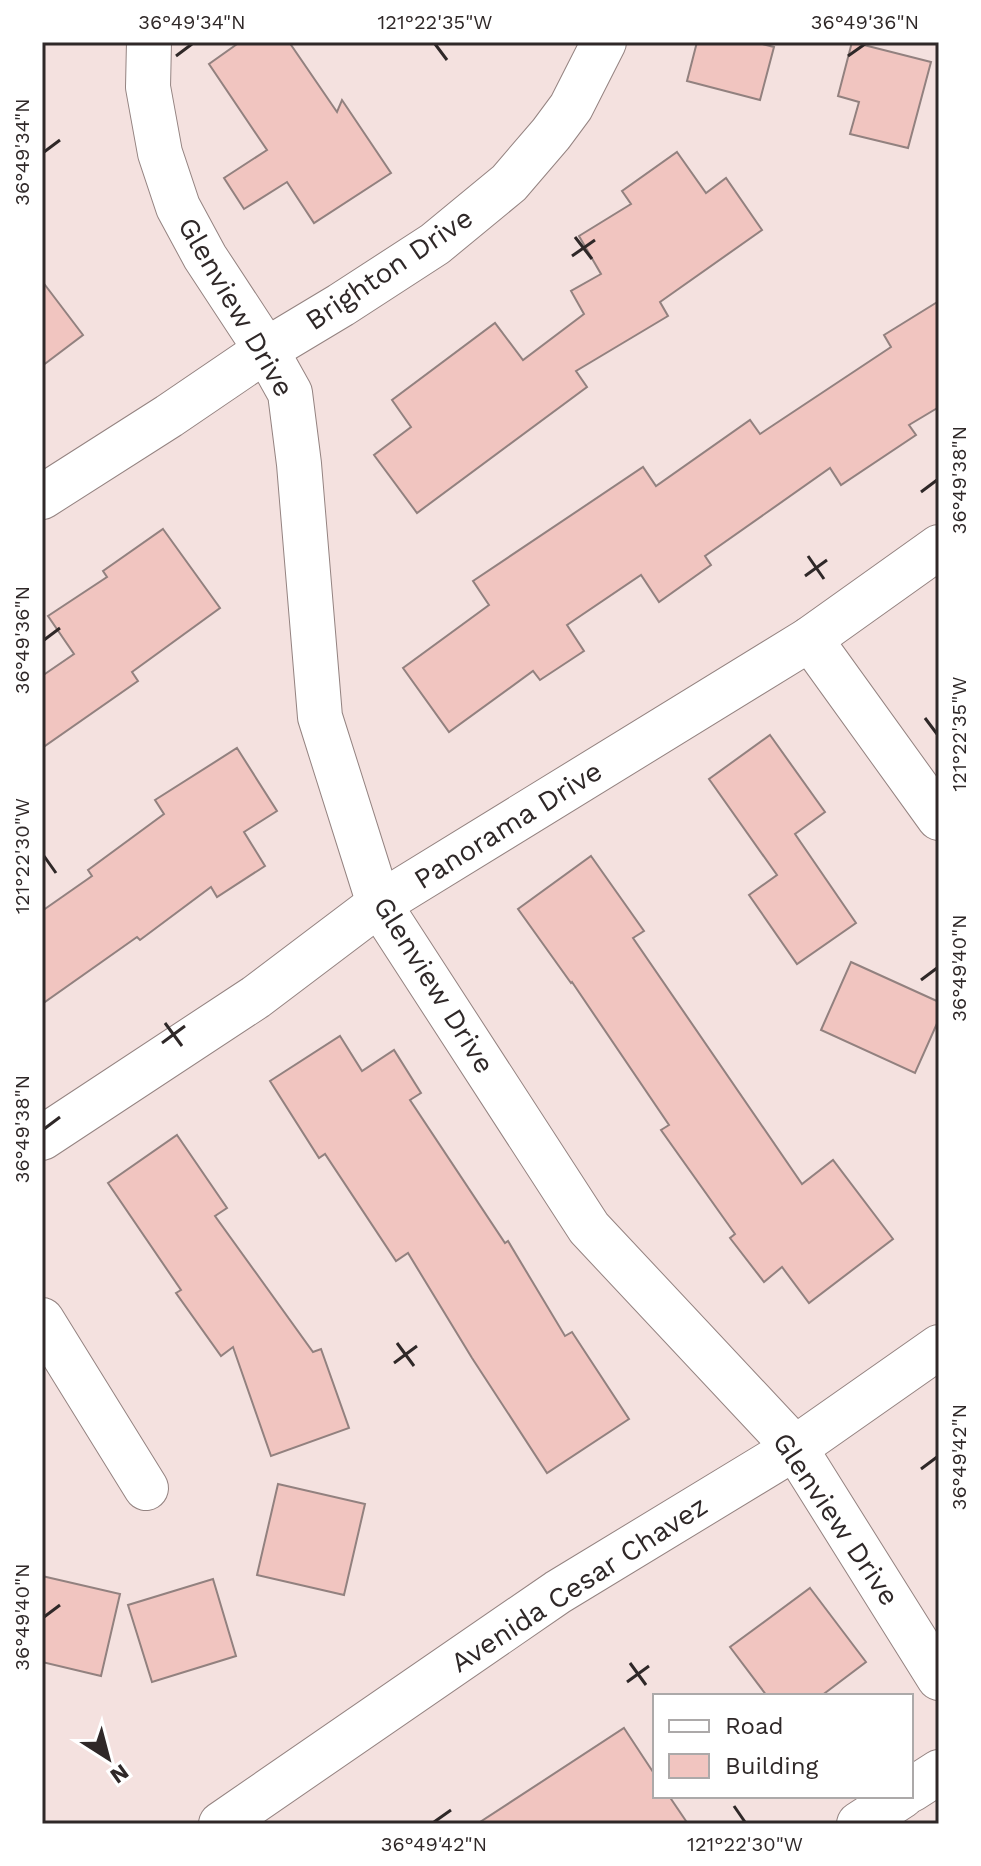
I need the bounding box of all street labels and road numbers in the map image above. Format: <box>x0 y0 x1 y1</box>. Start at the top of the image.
street label: Brighton Drive <box>299 201 479 337</box>
street label: Glenview Drive <box>171 211 301 403</box>
street label: Panorama Drive <box>408 754 608 896</box>
street label: Glenview Drive <box>367 891 501 1079</box>
street label: Glenview Drive <box>766 1426 906 1612</box>
street label: Avenida Cesar Chavez <box>445 1489 713 1679</box>

